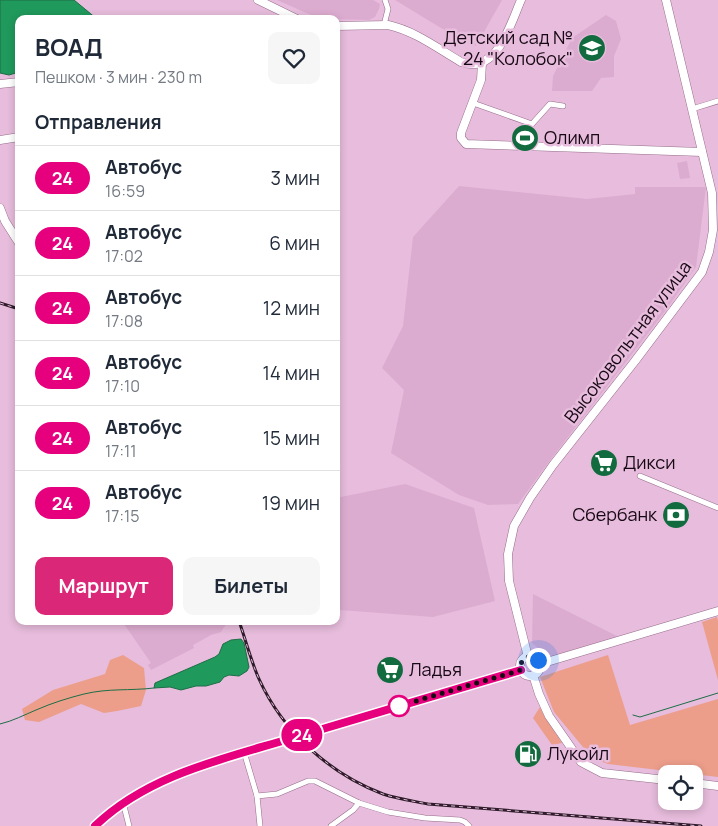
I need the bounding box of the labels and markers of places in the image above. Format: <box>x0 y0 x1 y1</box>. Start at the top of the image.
place label: Детский сад № 24 "Колобок" <box>443 25 573 70</box>
school or university icon: Детский сад № 24 "Колобок" <box>577 33 607 63</box>
sports icon: Олимп <box>510 123 540 153</box>
place label: Олимп <box>544 125 600 149</box>
supermarket icon: Дикси <box>589 448 619 478</box>
place label: Дикси <box>623 450 675 474</box>
bank icon: Сбербанк <box>661 500 691 530</box>
place label: Сбербанк <box>572 502 658 526</box>
supermarket icon: Ладья <box>375 655 405 685</box>
place label: Ладья <box>409 657 462 681</box>
unlabelled marker <box>388 695 410 717</box>
fuel station icon: Лукойл <box>513 739 543 769</box>
place label: Лукойл <box>547 741 609 765</box>

